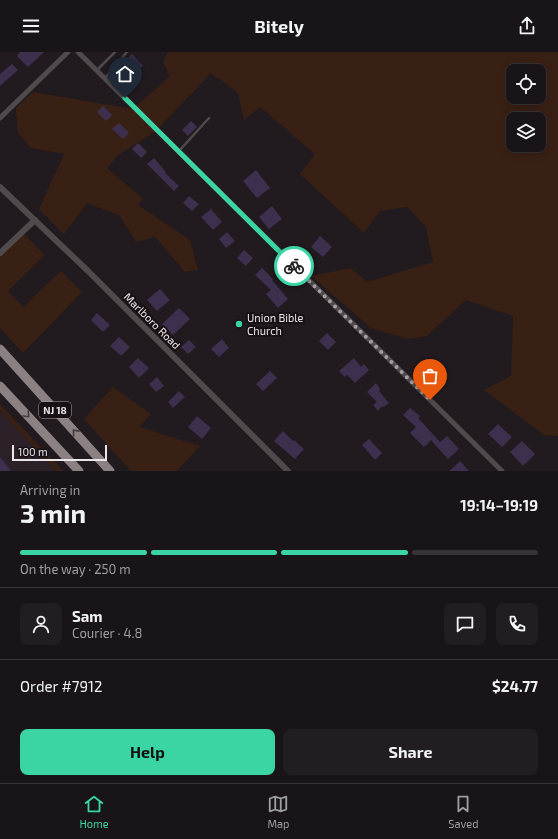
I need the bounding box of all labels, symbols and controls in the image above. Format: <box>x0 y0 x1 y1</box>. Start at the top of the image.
icon: menu <box>20 15 42 37</box>
text: Bitely <box>254 15 304 37</box>
icon: share <box>516 15 538 37</box>
pin <box>108 57 142 98</box>
icon: home <box>114 63 136 85</box>
map controls <box>506 64 546 152</box>
button: locate <box>506 64 546 104</box>
button: layers <box>506 112 546 152</box>
courier <box>274 246 314 286</box>
icon: bike <box>283 255 305 277</box>
street label: Marlboro Road <box>122 290 183 351</box>
place label: Union Bible Church <box>247 311 304 337</box>
marker: Union Bible Church <box>234 319 244 329</box>
pin <box>413 359 447 400</box>
icon: bag <box>419 365 441 387</box>
road number: NJ 18 <box>39 402 71 418</box>
one-way arrow <box>22 410 29 418</box>
one-way arrow <box>72 429 80 437</box>
scale bar <box>12 443 107 462</box>
text: 100 m <box>18 445 48 458</box>
text: Arriving in <box>20 482 80 498</box>
text: 19:14–19:19 <box>460 496 538 514</box>
text: 3 min <box>20 497 86 528</box>
text: On the way · 250 m <box>20 561 131 577</box>
button: person <box>20 603 62 645</box>
button: chat <box>444 603 486 645</box>
button: phone <box>496 603 538 645</box>
text: Sam <box>72 607 103 625</box>
text: Courier · 4.8 <box>72 625 142 641</box>
text: Order #7912 <box>20 677 103 695</box>
text: $24.77 <box>492 677 538 695</box>
button: Help <box>20 729 275 775</box>
button: Share <box>283 729 538 775</box>
tab: Home <box>79 793 109 830</box>
tab: Map <box>267 793 290 830</box>
tab: Saved <box>448 793 479 830</box>

